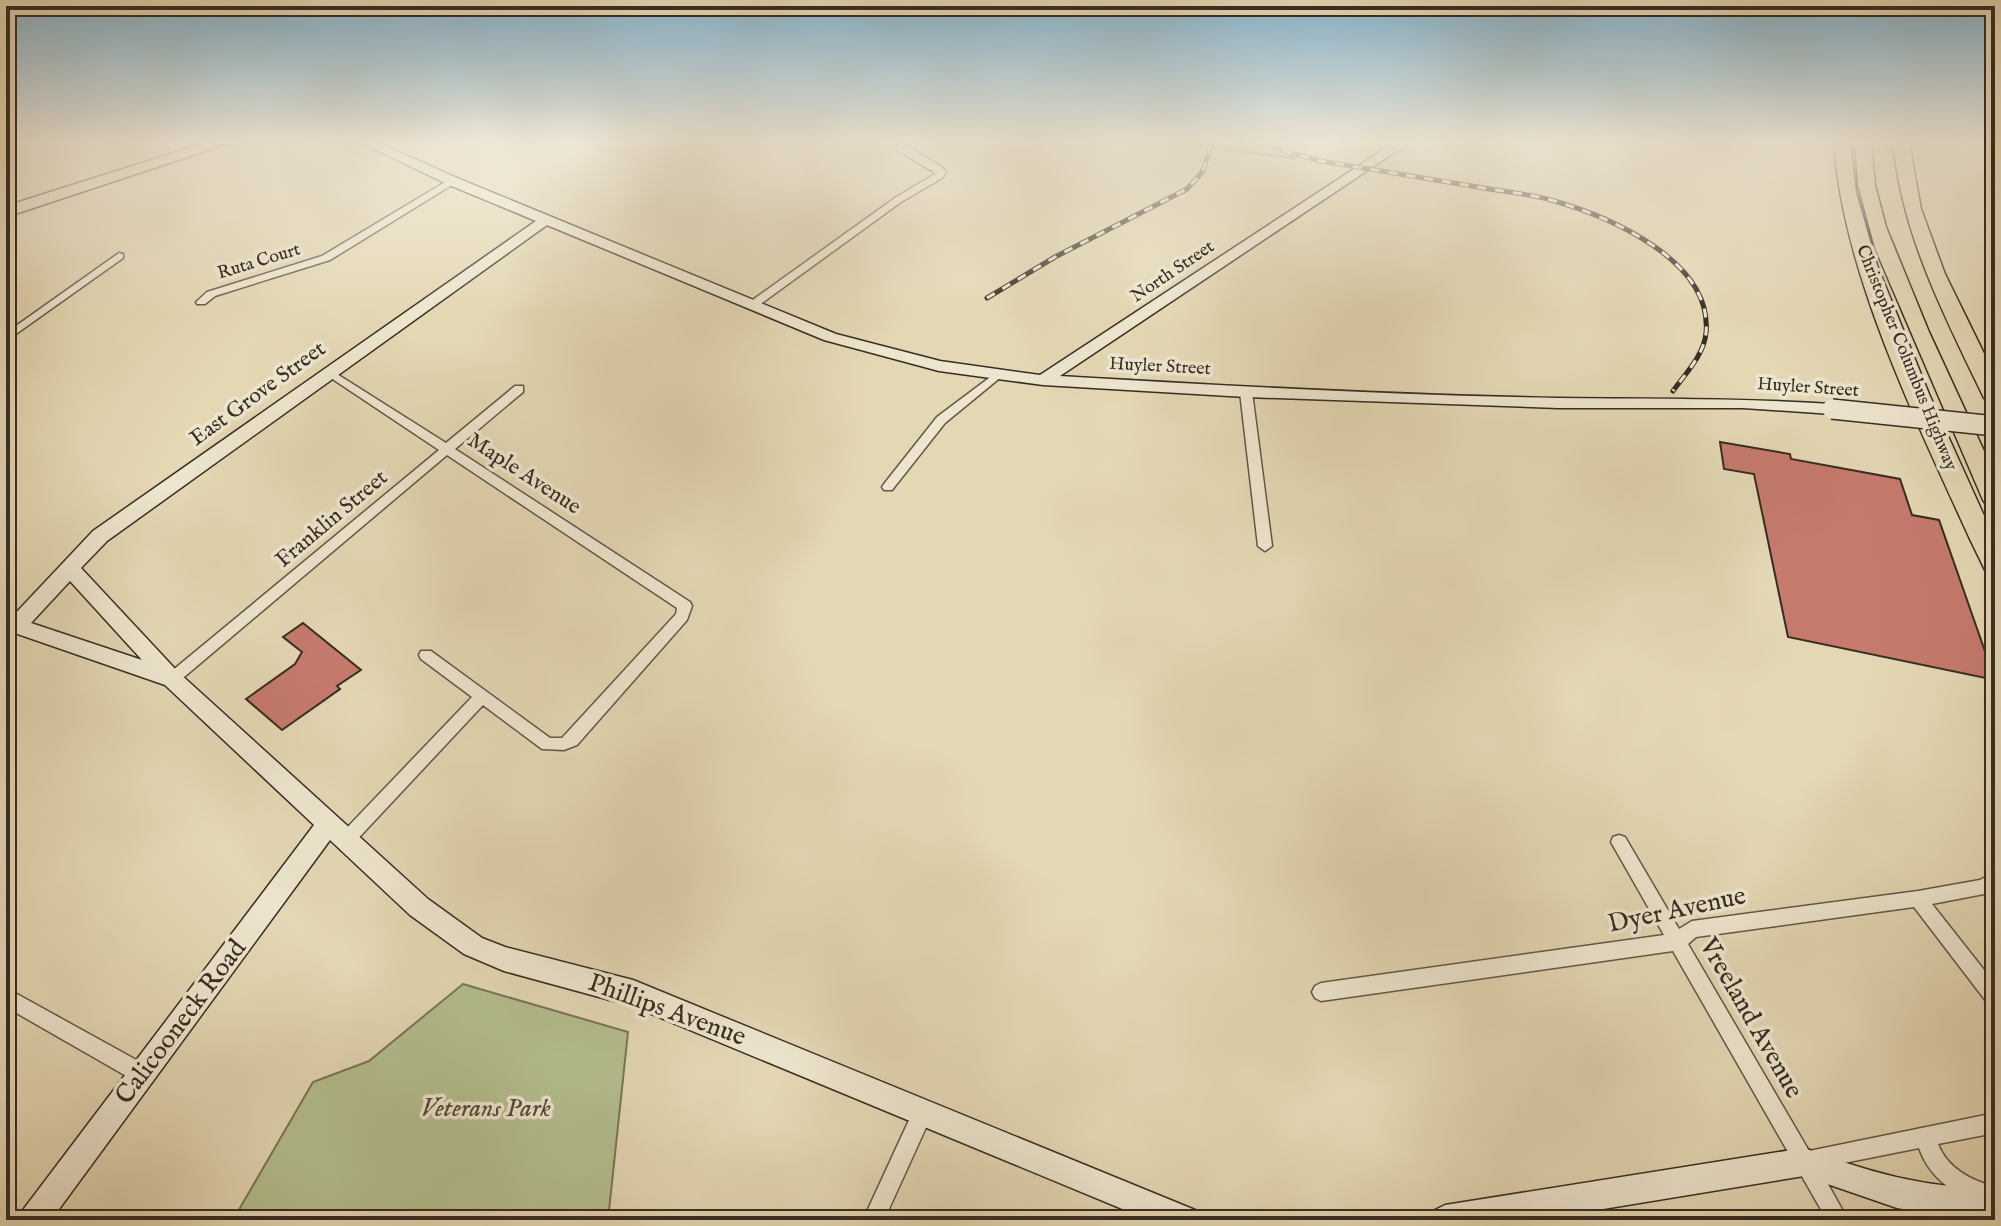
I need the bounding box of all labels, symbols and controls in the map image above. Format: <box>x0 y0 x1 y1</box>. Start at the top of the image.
street label: North Street <box>1127 236 1219 308</box>
street label: Ruta Court <box>215 239 303 285</box>
street label: Christopher Columbus Highway <box>1850 242 1962 474</box>
street label: East Grove Street <box>185 335 332 453</box>
street label: Huyler Street <box>1109 353 1211 381</box>
street label: Huyler Street <box>1757 373 1859 403</box>
street label: Maple Avenue <box>462 427 586 521</box>
street label: Franklin Street <box>270 464 394 574</box>
street label: Dyer Avenue <box>1605 879 1749 941</box>
street label: Vreeland Avenue <box>1691 931 1810 1104</box>
street label: Calicooneck Road <box>108 933 254 1111</box>
street label: Phillips Avenue <box>584 966 750 1054</box>
park label: Veterans Park <box>421 1092 552 1125</box>

